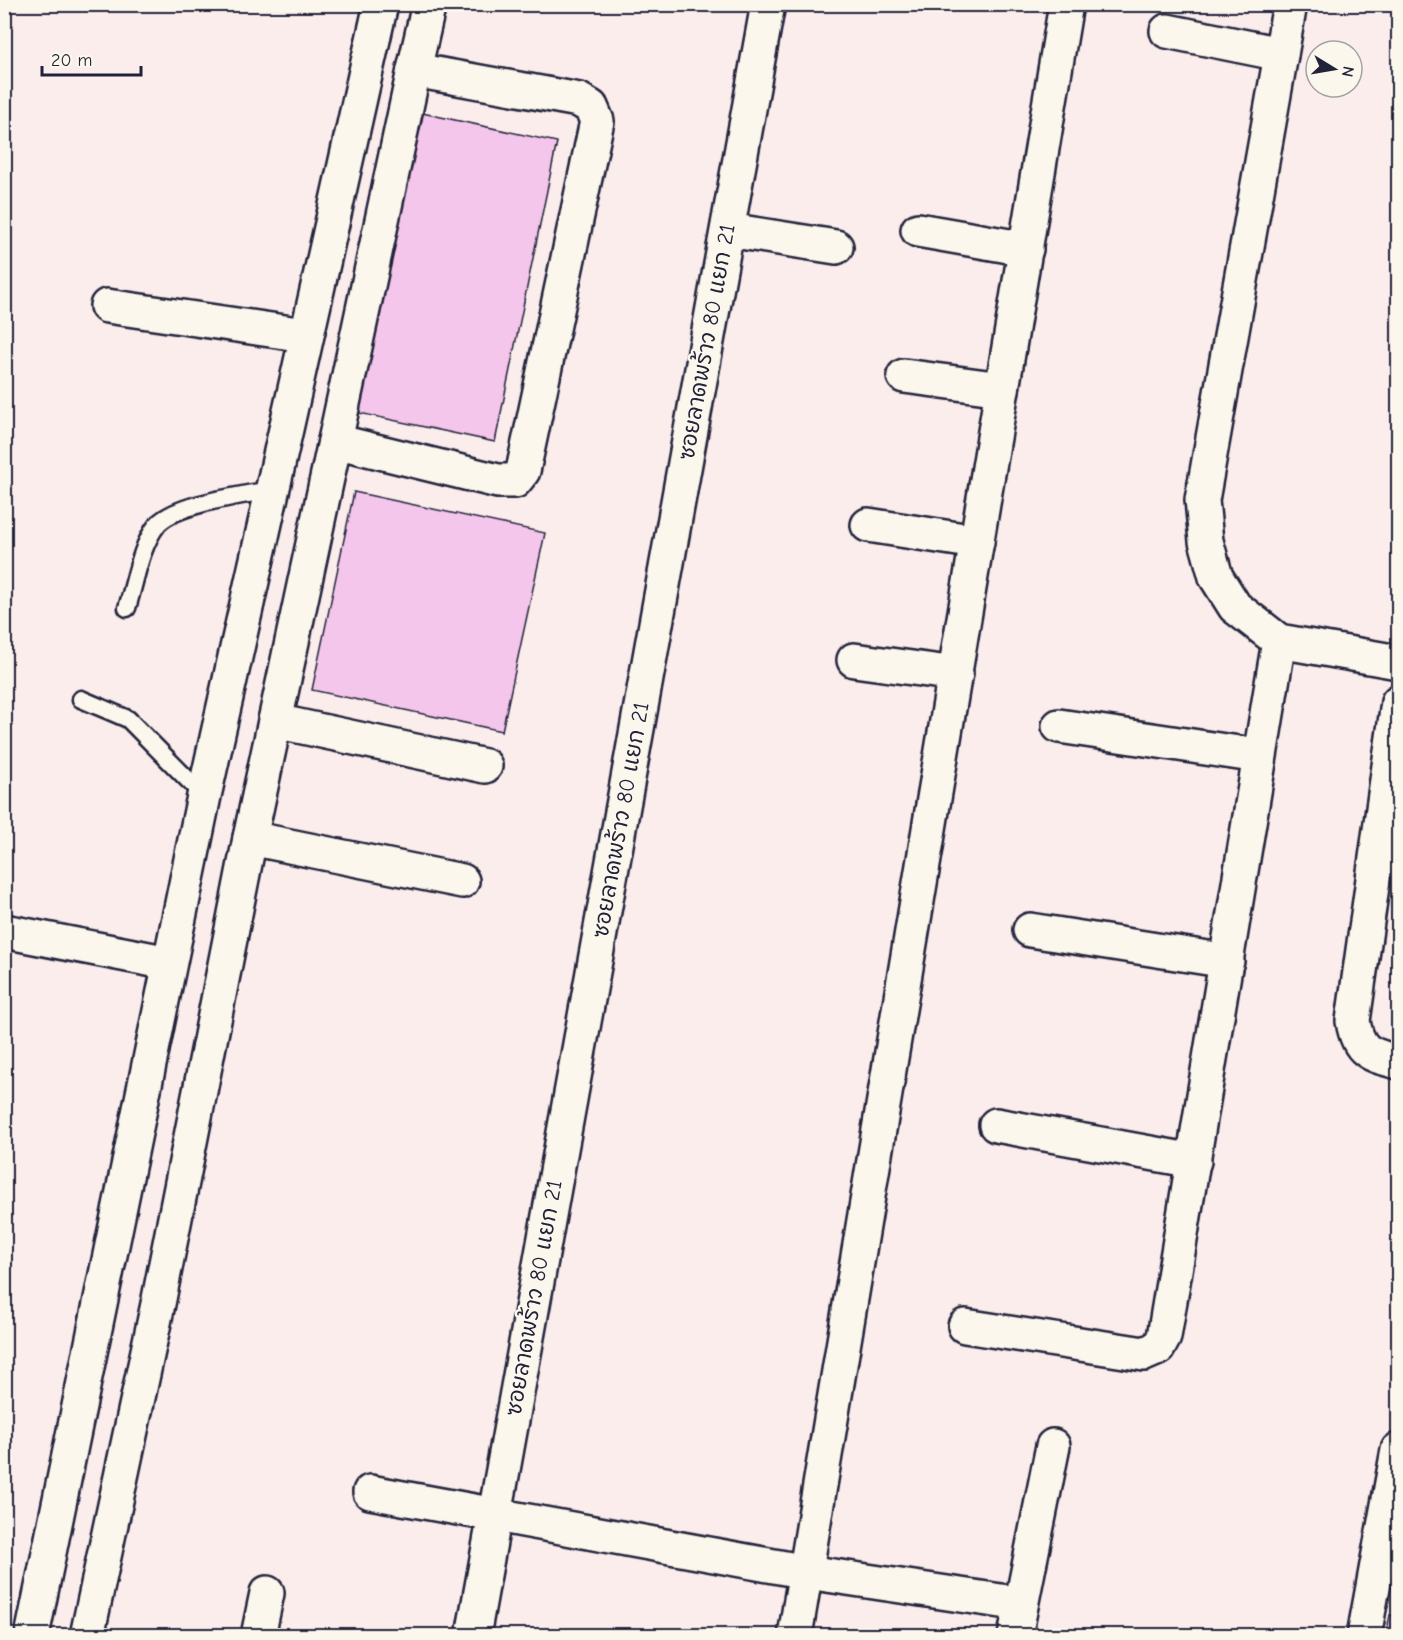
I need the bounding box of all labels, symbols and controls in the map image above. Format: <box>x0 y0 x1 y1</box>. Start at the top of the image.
scale bar <box>42 39 141 77</box>
north arrow <box>1304 39 1364 99</box>
text: 20 m <box>51 50 92 71</box>
text: N <box>1338 65 1358 79</box>
street label: ซอยลาดพร้าว 80 แยก 21 <box>671 222 741 462</box>
street label: ซอยลาดพร้าว 80 แยก 21 <box>585 700 655 940</box>
street label: ซอยลาดพร้าว 80 แยก 21 <box>498 1178 568 1418</box>

